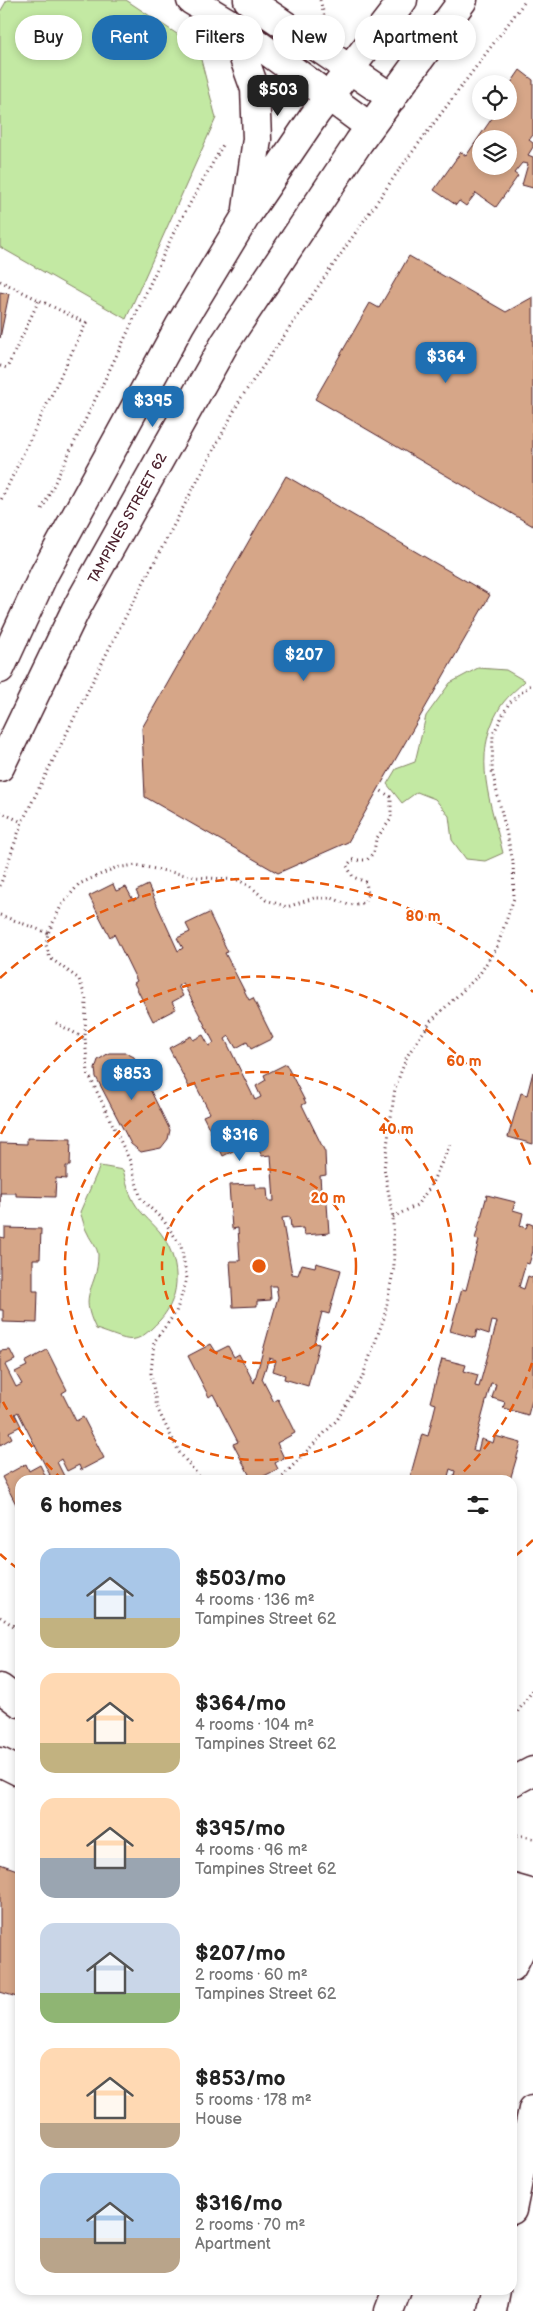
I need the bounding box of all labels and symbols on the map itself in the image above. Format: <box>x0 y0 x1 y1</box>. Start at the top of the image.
pin: $503 <box>248 74 308 117</box>
pin: $364 <box>416 342 476 384</box>
pin: $395 <box>123 386 183 428</box>
street label: TAMPINES STREET 62 <box>84 449 171 586</box>
pin: $207 <box>274 640 334 682</box>
text: 80 m <box>405 907 441 926</box>
text: 60 m <box>446 1052 482 1071</box>
pin: $853 <box>102 1058 162 1101</box>
pin: $316 <box>210 1120 270 1162</box>
text: 40 m <box>378 1120 414 1139</box>
text: 20 m <box>311 1189 346 1208</box>
centre of rings <box>250 1257 268 1275</box>

